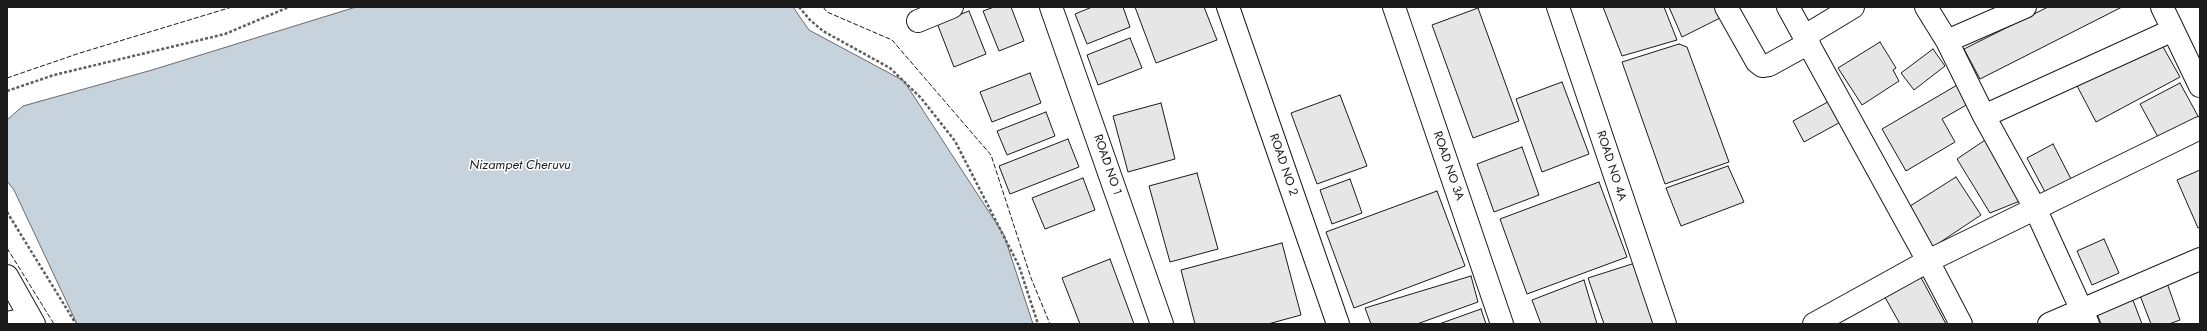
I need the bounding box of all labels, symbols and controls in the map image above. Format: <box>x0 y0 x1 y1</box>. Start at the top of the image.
street label: ROAD NO 4A <box>1593 129 1629 203</box>
street label: ROAD NO 3A <box>1429 130 1467 202</box>
street label: ROAD NO 2 <box>1266 132 1300 198</box>
street label: ROAD NO 1 <box>1090 133 1124 197</box>
water label: Nizampet Cheruvu <box>469 158 571 174</box>

